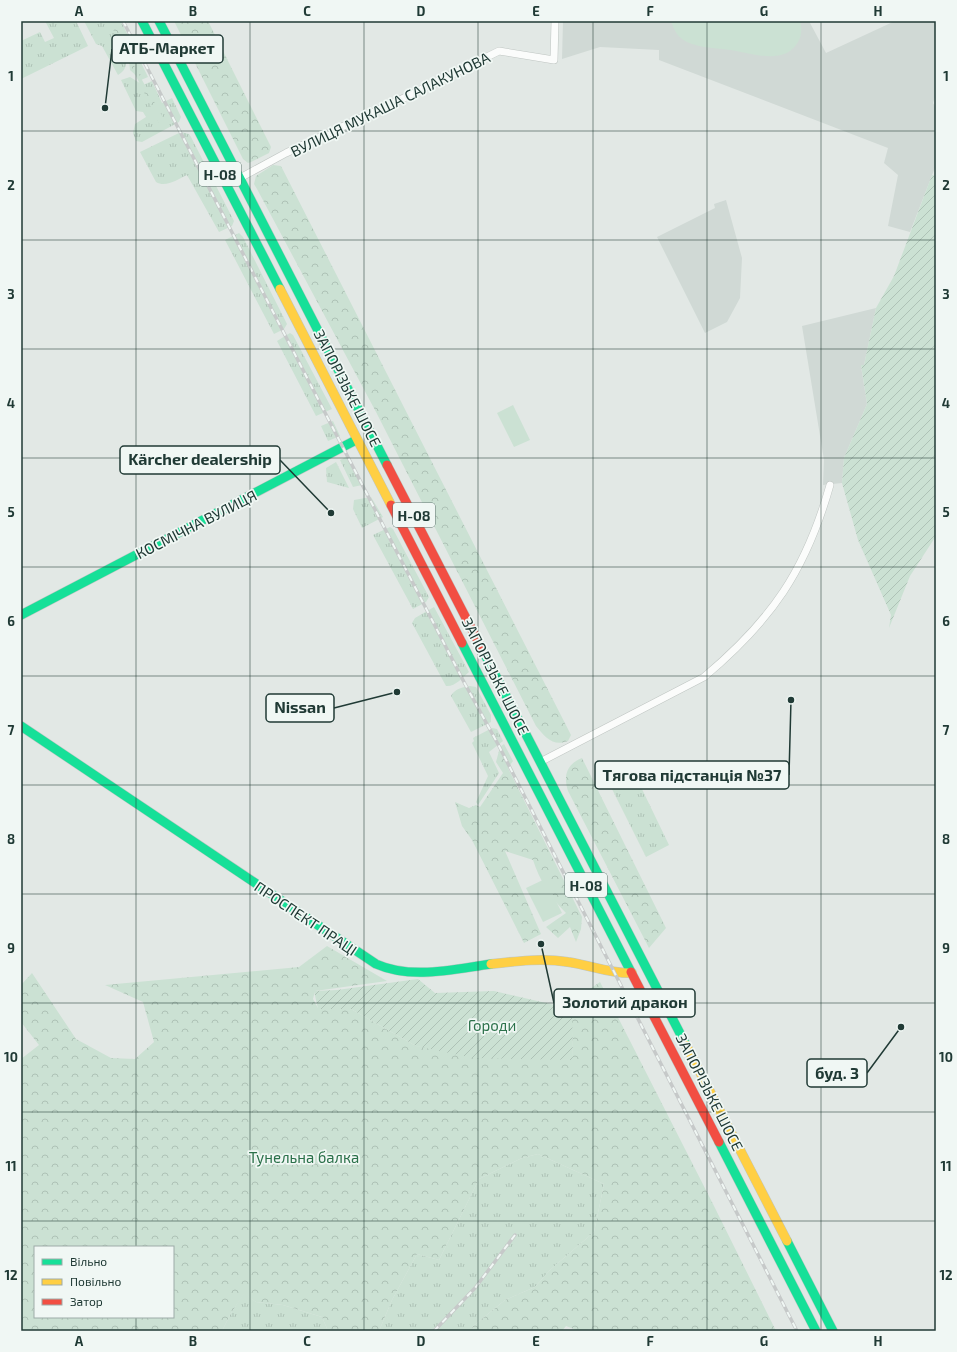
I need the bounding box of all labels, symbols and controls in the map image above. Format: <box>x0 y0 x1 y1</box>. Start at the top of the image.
text: A <box>75 3 84 19</box>
text: B <box>189 3 197 19</box>
text: C <box>303 3 311 19</box>
text: D <box>417 3 426 19</box>
text: E <box>532 3 540 19</box>
text: F <box>646 3 654 19</box>
text: G <box>760 3 768 19</box>
text: H <box>874 3 883 19</box>
callout: АТБ-Маркет <box>112 35 223 63</box>
text: АТБ-Маркет <box>119 38 215 57</box>
street label: ВУЛИЦЯ МУКАША САЛАКУНОВА <box>287 47 493 160</box>
text: 1 <box>8 68 14 84</box>
text: 1 <box>943 68 949 84</box>
road number: Н-08 <box>199 162 241 186</box>
text: 2 <box>7 177 15 193</box>
text: 2 <box>942 177 950 193</box>
text: 3 <box>7 286 15 302</box>
text: 3 <box>942 286 950 302</box>
street label: ЗАПОРІЗЬКЕ ШОСЕ <box>311 326 385 450</box>
text: 4 <box>7 395 15 411</box>
text: 4 <box>942 395 950 411</box>
callout: Kärcher dealership <box>120 446 280 474</box>
text: Kärcher dealership <box>128 449 272 468</box>
street label: КОСМІЧНА ВУЛИЦЯ <box>132 486 260 562</box>
road number: Н-08 <box>393 503 435 527</box>
text: 5 <box>7 504 15 520</box>
text: 5 <box>942 504 950 520</box>
text: 6 <box>7 613 15 629</box>
text: 6 <box>942 613 950 629</box>
street label: ЗАПОРІЗЬКЕ ШОСЕ <box>459 614 533 738</box>
callout: Nissan <box>266 694 334 722</box>
text: Nissan <box>274 697 326 716</box>
text: 7 <box>8 722 15 738</box>
text: 7 <box>943 722 950 738</box>
callout: Тягова пiдстанцiя №37 <box>595 761 789 789</box>
text: Тягова пiдстанцiя №37 <box>603 765 782 784</box>
text: 8 <box>7 831 15 847</box>
text: 8 <box>942 831 950 847</box>
road number: Н-08 <box>565 873 607 897</box>
street label: ПРОСПЕКТ ПРАЦІ <box>251 877 361 959</box>
text: 9 <box>7 940 15 956</box>
text: 9 <box>942 940 950 956</box>
callout: Золотий дракон <box>554 989 695 1017</box>
text: Золотий дракон <box>562 992 688 1011</box>
park label: Городи <box>468 1016 516 1034</box>
street label: ЗАПОРІЗЬКЕ ШОСЕ <box>673 1030 747 1154</box>
text: 10 <box>4 1049 18 1065</box>
text: 10 <box>939 1049 953 1065</box>
callout: буд. 3 <box>807 1059 867 1087</box>
text: буд. 3 <box>815 1063 859 1082</box>
park label: Тунельна балка <box>249 1148 359 1167</box>
text: 11 <box>5 1158 17 1174</box>
text: 11 <box>940 1158 952 1174</box>
legend <box>34 1246 174 1318</box>
text: Вільно <box>70 1254 107 1268</box>
text: 12 <box>4 1267 18 1283</box>
text: 12 <box>939 1267 953 1283</box>
text: Повільно <box>70 1274 121 1288</box>
text: Затор <box>70 1294 103 1308</box>
text: A <box>75 1333 84 1349</box>
text: B <box>189 1333 197 1349</box>
text: C <box>303 1333 311 1349</box>
text: D <box>417 1333 426 1349</box>
text: E <box>532 1333 540 1349</box>
text: F <box>646 1333 654 1349</box>
text: G <box>760 1333 768 1349</box>
text: H <box>874 1333 883 1349</box>

